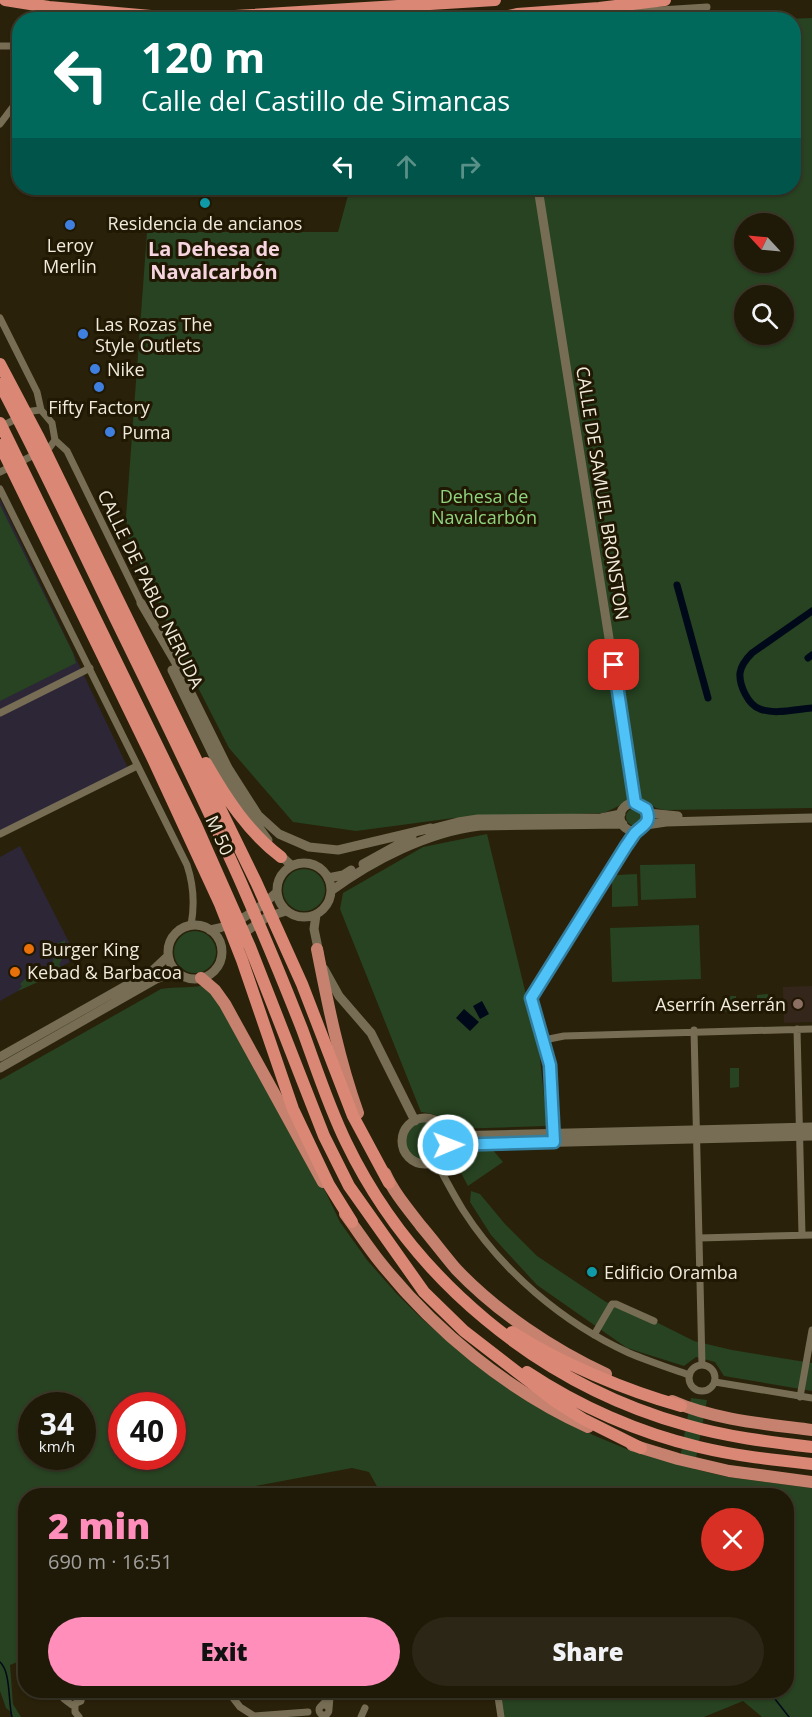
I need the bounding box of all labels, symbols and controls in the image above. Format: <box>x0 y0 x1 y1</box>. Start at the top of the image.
text: 120 m <box>141 28 265 85</box>
icon: left <box>42 36 120 114</box>
text: Calle del Castillo de Simancas <box>141 82 510 119</box>
icon: left <box>327 150 360 183</box>
icon: ahead <box>390 150 423 183</box>
icon: right <box>453 150 486 183</box>
marker: Residencia de ancianos <box>198 196 212 210</box>
place label: Residencia de ancianos <box>108 211 302 235</box>
north arrow <box>734 213 794 273</box>
map controls <box>734 213 794 345</box>
marker: Leroy Merlin <box>63 218 77 232</box>
place label: Leroy Merlin <box>43 233 97 278</box>
district label: La Dehesa de Navalcarbón <box>148 235 280 285</box>
button: search <box>734 285 794 345</box>
place label: Las Rozas The Style Outlets <box>95 312 212 357</box>
marker: Las Rozas The Style Outlets <box>76 327 90 341</box>
place label: Nike <box>107 357 145 381</box>
marker: Nike <box>88 362 102 376</box>
street label: CALLE DE SAMUEL BRONSTON <box>571 365 635 621</box>
marker: Fifty Factory <box>92 380 106 394</box>
place label: Fifty Factory <box>48 395 151 419</box>
place label: Puma <box>122 420 171 444</box>
marker: Puma <box>103 425 117 439</box>
park label: Dehesa de Navalcarbón <box>431 484 537 529</box>
street label: CALLE DE PABLO NERUDA <box>92 486 210 693</box>
pin <box>588 639 639 690</box>
icon: arrive <box>597 648 630 681</box>
street label: M 50 <box>200 811 240 859</box>
place label: Burger King <box>41 937 140 961</box>
marker: Burger King <box>22 942 36 956</box>
place label: Kebad & Barbacoa <box>27 960 182 984</box>
marker: Kebad & Barbacoa <box>8 965 22 979</box>
place label: Aserrín Aserrán <box>655 992 786 1016</box>
marker: Aserrín Aserrán <box>791 997 805 1011</box>
position arrow <box>416 1113 480 1177</box>
place label: Edificio Oramba <box>604 1260 738 1284</box>
marker: Edificio Oramba <box>585 1265 599 1279</box>
speed limit sign: 40 <box>108 1392 186 1470</box>
text: 34 <box>40 1403 74 1444</box>
text: km/h <box>39 1436 75 1456</box>
text: 2 min <box>48 1501 150 1550</box>
button: close <box>701 1508 764 1571</box>
text: 690 m · 16:51 <box>48 1548 173 1575</box>
button: Exit <box>48 1617 400 1686</box>
button: Share <box>412 1617 764 1686</box>

